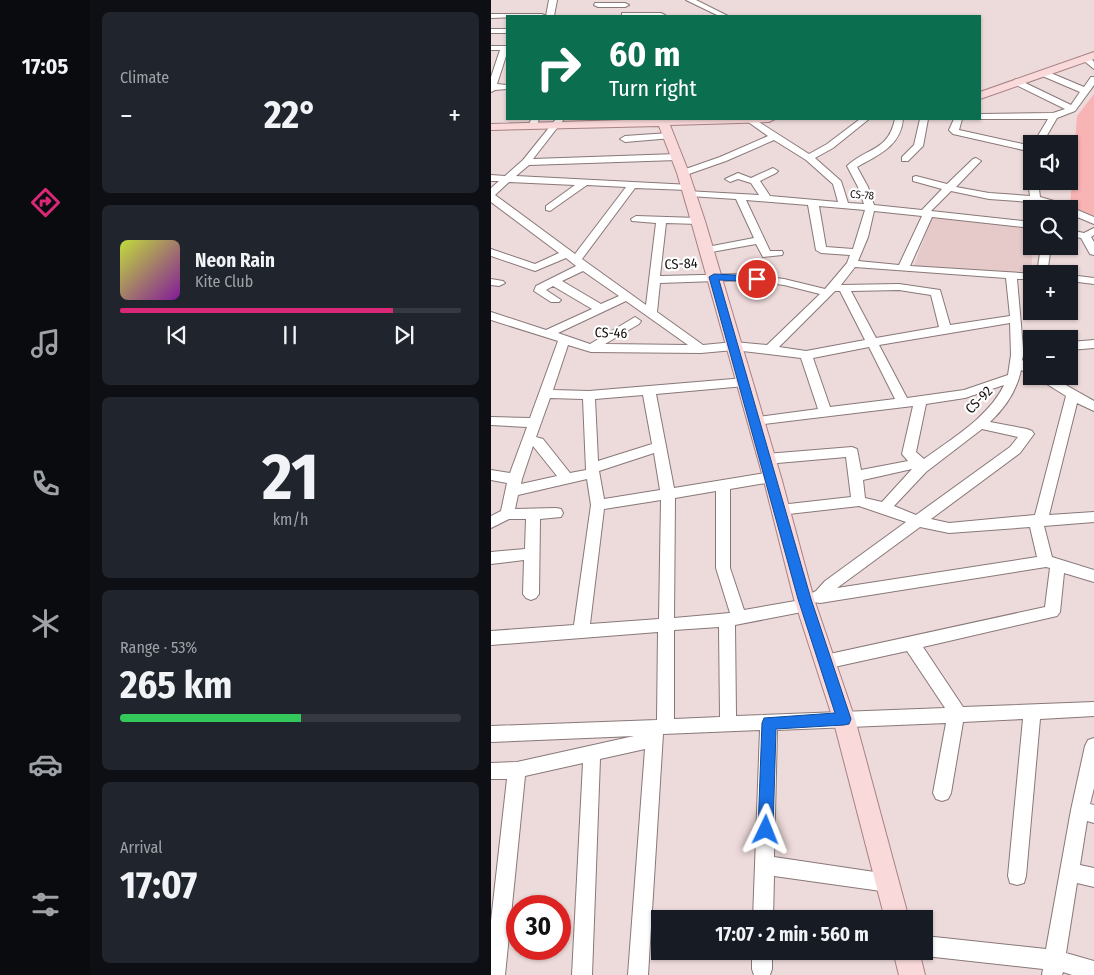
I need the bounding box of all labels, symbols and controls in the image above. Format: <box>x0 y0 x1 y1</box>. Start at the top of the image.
text: 60 m <box>609 33 680 75</box>
icon: right <box>526 35 591 100</box>
text: 17:05 <box>22 53 68 80</box>
text: Climate <box>120 68 169 87</box>
text: Turn right <box>609 75 697 102</box>
text: 22° <box>264 92 317 138</box>
text: − <box>120 99 133 132</box>
text: + <box>448 99 461 132</box>
map controls <box>1023 135 1078 385</box>
button: sound <box>1023 135 1078 190</box>
icon: directions <box>28 185 63 220</box>
street label: CS-78 <box>849 187 875 203</box>
button: search <box>1023 200 1078 255</box>
text: Neon Rain <box>195 249 275 272</box>
street label: CS-84 <box>664 255 698 273</box>
pin <box>736 258 778 300</box>
icon: arrive <box>743 265 771 293</box>
button: + <box>1023 265 1078 320</box>
text: Kite Club <box>195 272 253 291</box>
icon: previous <box>163 321 191 349</box>
icon: pause <box>276 321 304 349</box>
icon: next <box>390 321 418 349</box>
street label: CS-46 <box>594 324 628 342</box>
icon: music <box>28 326 63 361</box>
button: − <box>1023 330 1078 385</box>
street label: CS-92 <box>962 383 996 417</box>
text: 21 <box>262 438 319 516</box>
icon: phone <box>28 466 63 501</box>
text: km/h <box>273 510 308 529</box>
icon: climate <box>28 606 63 641</box>
text: Range · 53% <box>120 638 197 657</box>
text: 265 km <box>120 662 232 708</box>
icon: car <box>28 747 63 782</box>
position arrow <box>739 803 791 855</box>
text: Arrival <box>120 838 162 857</box>
text: 17:07 <box>120 862 197 908</box>
icon: filters <box>28 887 63 922</box>
speed limit sign: 30 <box>506 895 571 960</box>
text: 17:07 · 2 min · 560 m <box>715 923 869 946</box>

